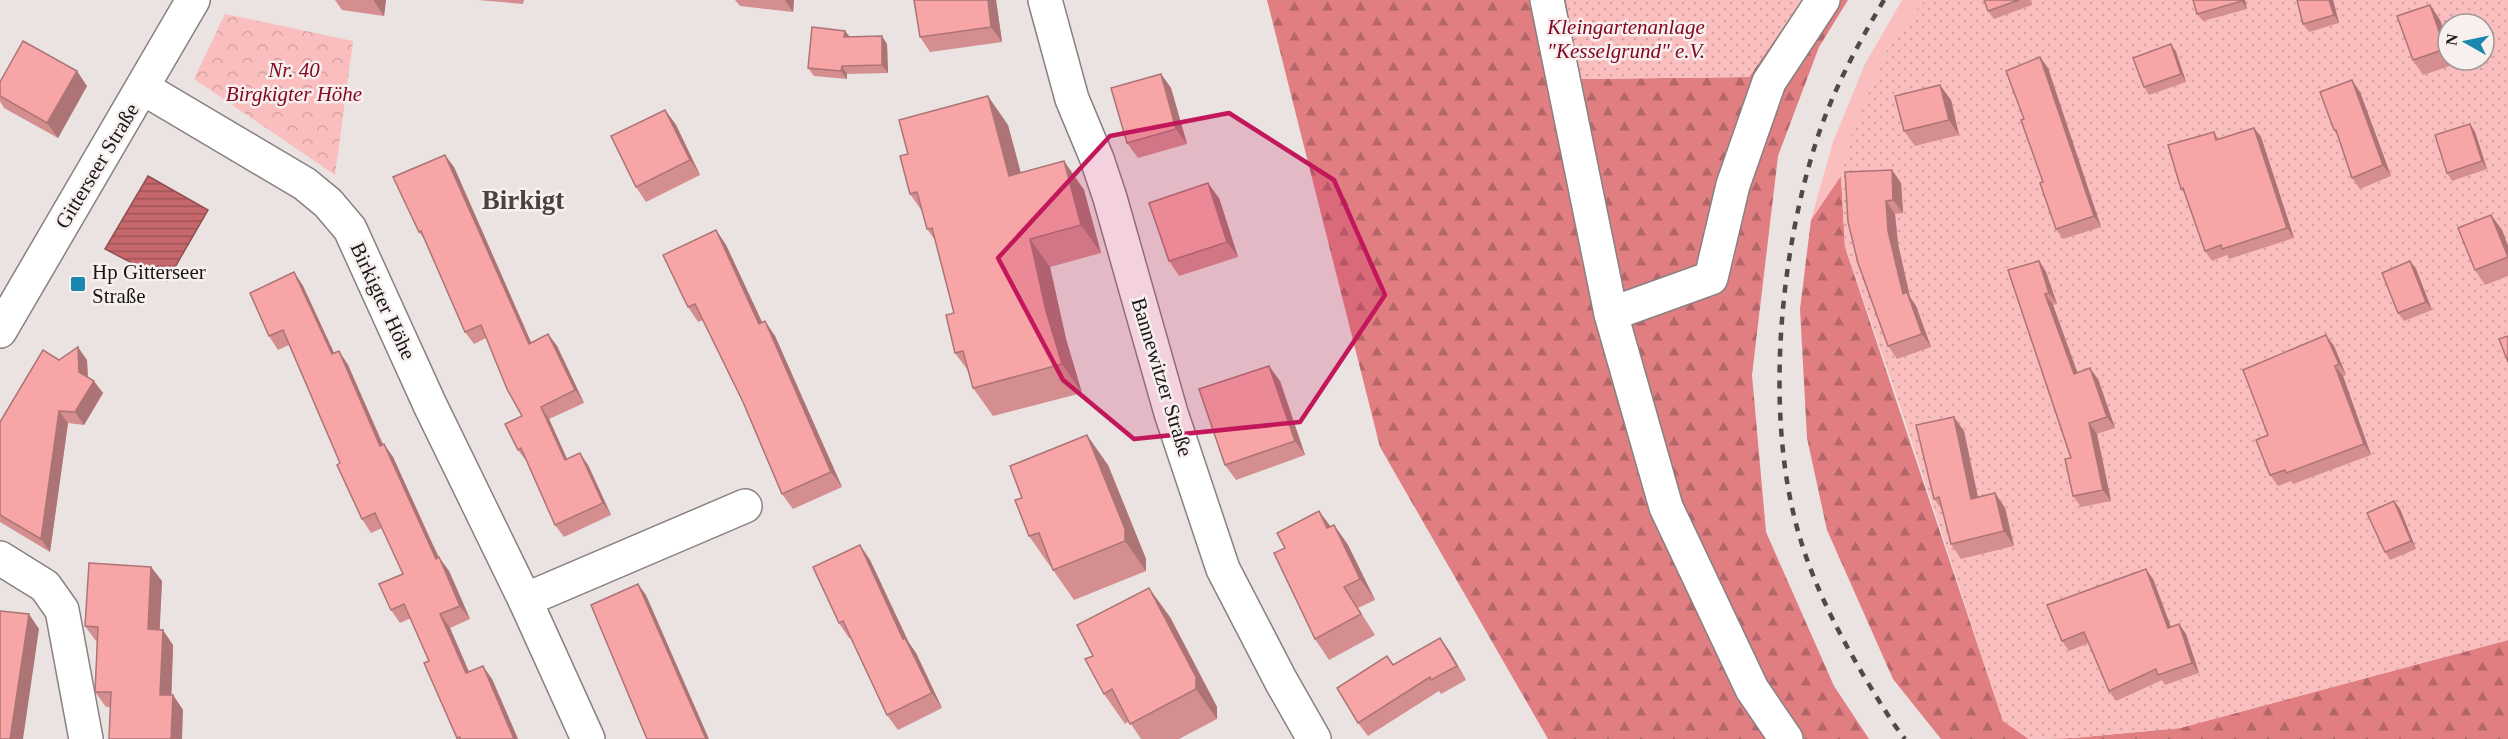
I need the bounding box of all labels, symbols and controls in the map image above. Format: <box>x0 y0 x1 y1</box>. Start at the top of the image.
north arrow <box>2436 12 2496 72</box>
park label: Kleingartenanlage "Kesselgrund" e.V. <box>1546 15 1705 63</box>
text: N <box>2442 32 2461 47</box>
park label: Nr. 40 Birgkigter Höhe <box>226 58 362 106</box>
street label: Gitterseer Straße <box>50 99 144 233</box>
district label: Birkigt <box>482 185 564 215</box>
street label: Birkigter Höhe <box>345 239 421 363</box>
place label: Hp Gitterseer Straße <box>92 260 206 308</box>
marker: Hp Gitterseer Straße <box>69 275 87 293</box>
street label: Bannewitzer Straße <box>1126 295 1198 459</box>

